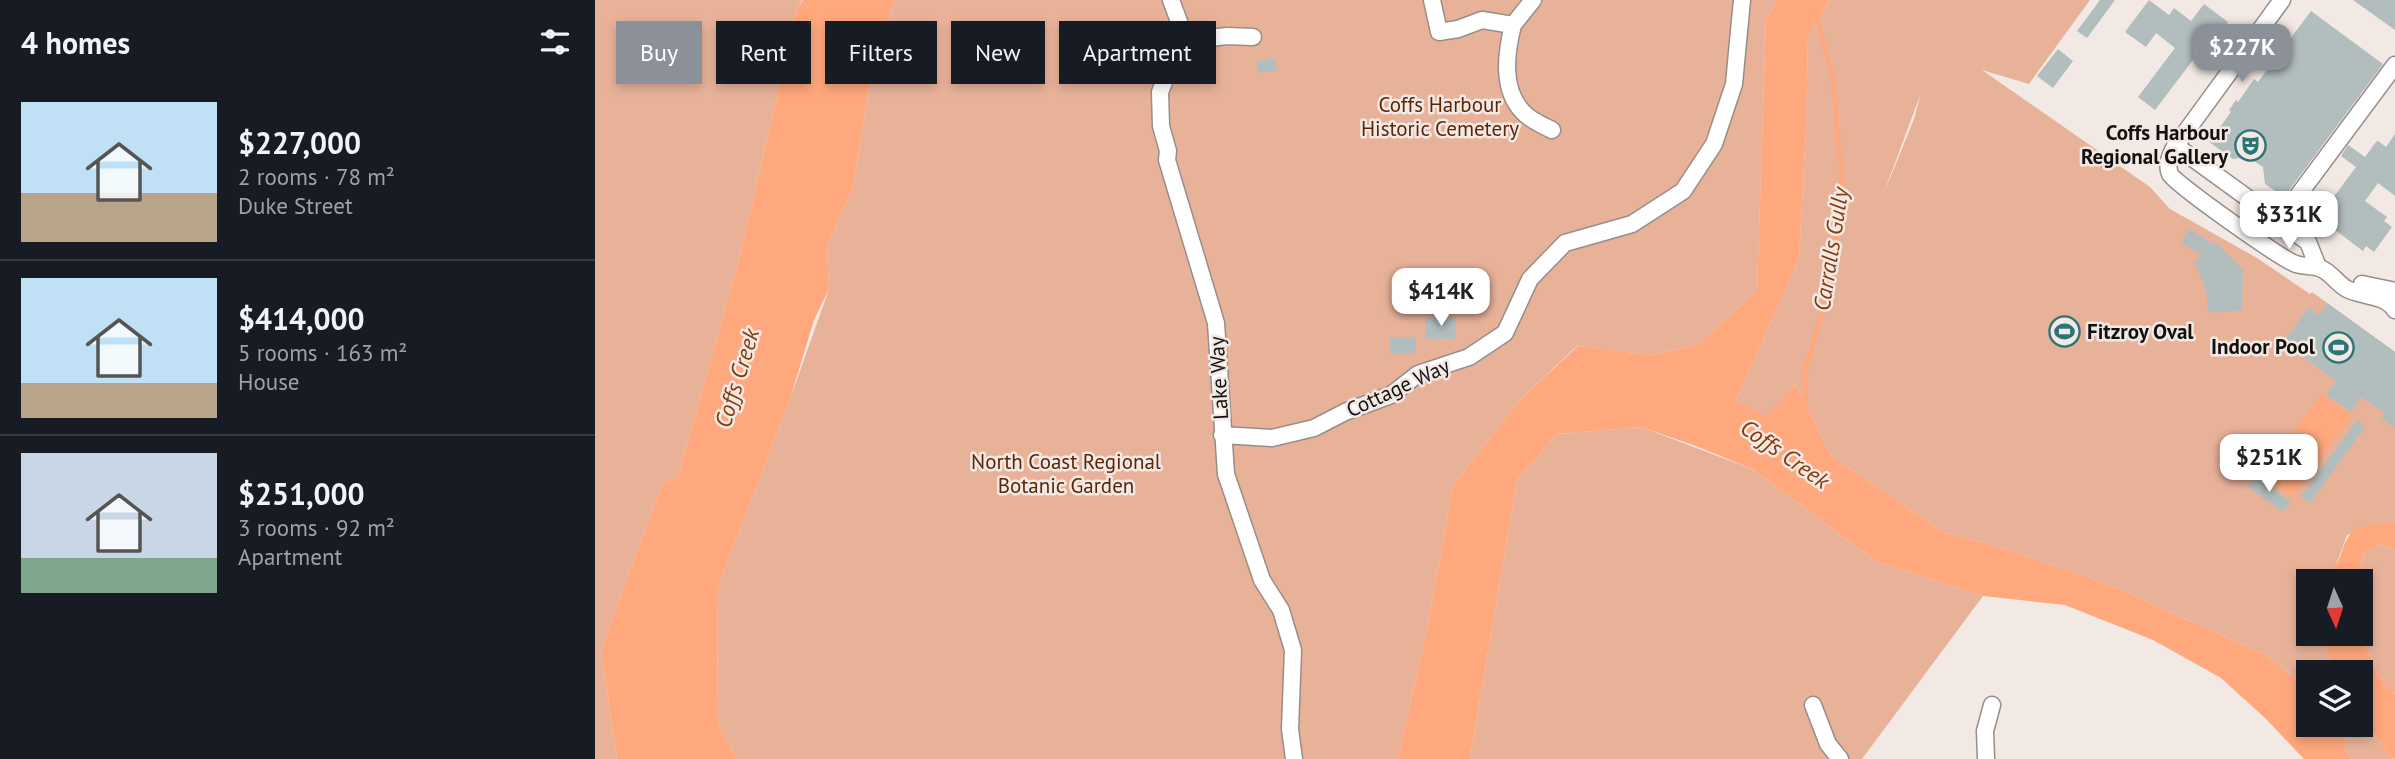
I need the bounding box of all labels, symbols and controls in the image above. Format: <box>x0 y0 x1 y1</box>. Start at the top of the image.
chip: Buy <box>616 21 702 84</box>
chip: Rent <box>716 21 811 84</box>
chip: Filters <box>825 21 937 84</box>
chip: New <box>951 21 1045 84</box>
chip: Apartment <box>1059 21 1216 84</box>
text: 4 homes <box>21 23 130 62</box>
icon: filters <box>536 23 574 61</box>
pin: $227K <box>2193 24 2291 84</box>
text: $227K <box>2209 32 2275 61</box>
park label: Coffs Harbour Historic Cemetery <box>1361 91 1519 142</box>
place label: Coffs Harbour Regional Gallery <box>2081 119 2229 170</box>
text: $227,000 <box>238 123 361 162</box>
theatre icon: Coffs Harbour Regional Gallery <box>2234 128 2268 162</box>
icon: home <box>77 130 161 214</box>
text: 2 rooms · 78 m² <box>238 162 395 191</box>
water label: Carralls Gully <box>1806 183 1855 313</box>
text: Duke Street <box>238 191 353 220</box>
pin: $331K <box>2240 191 2338 251</box>
text: $331K <box>2256 199 2322 228</box>
pin: $414K <box>1392 268 1490 328</box>
text: $414K <box>1408 276 1474 305</box>
text: $414,000 <box>238 299 365 338</box>
icon: home <box>77 306 161 390</box>
sports icon: Fitzroy Oval <box>2047 315 2081 349</box>
place label: Fitzroy Oval <box>2087 318 2194 345</box>
water label: Coffs Creek <box>708 323 766 431</box>
sports icon: Indoor Pool <box>2321 330 2355 364</box>
place label: Indoor Pool <box>2211 333 2316 360</box>
street label: Lake Way <box>1203 336 1234 420</box>
text: 5 rooms · 163 m² <box>238 338 407 367</box>
street label: Cottage Way <box>1342 352 1454 423</box>
text: House <box>238 367 300 396</box>
water label: Coffs Creek <box>1735 412 1837 496</box>
pin: $251K <box>2220 434 2318 494</box>
text: $251K <box>2236 442 2302 471</box>
park label: North Coast Regional Botanic Garden <box>971 448 1161 499</box>
text: $251,000 <box>238 474 365 513</box>
icon: home <box>77 481 161 565</box>
text: 3 rooms · 92 m² <box>238 513 395 542</box>
text: Apartment <box>238 542 342 571</box>
north arrow <box>2296 569 2373 646</box>
map controls <box>2296 569 2373 737</box>
button: layers <box>2296 660 2373 737</box>

